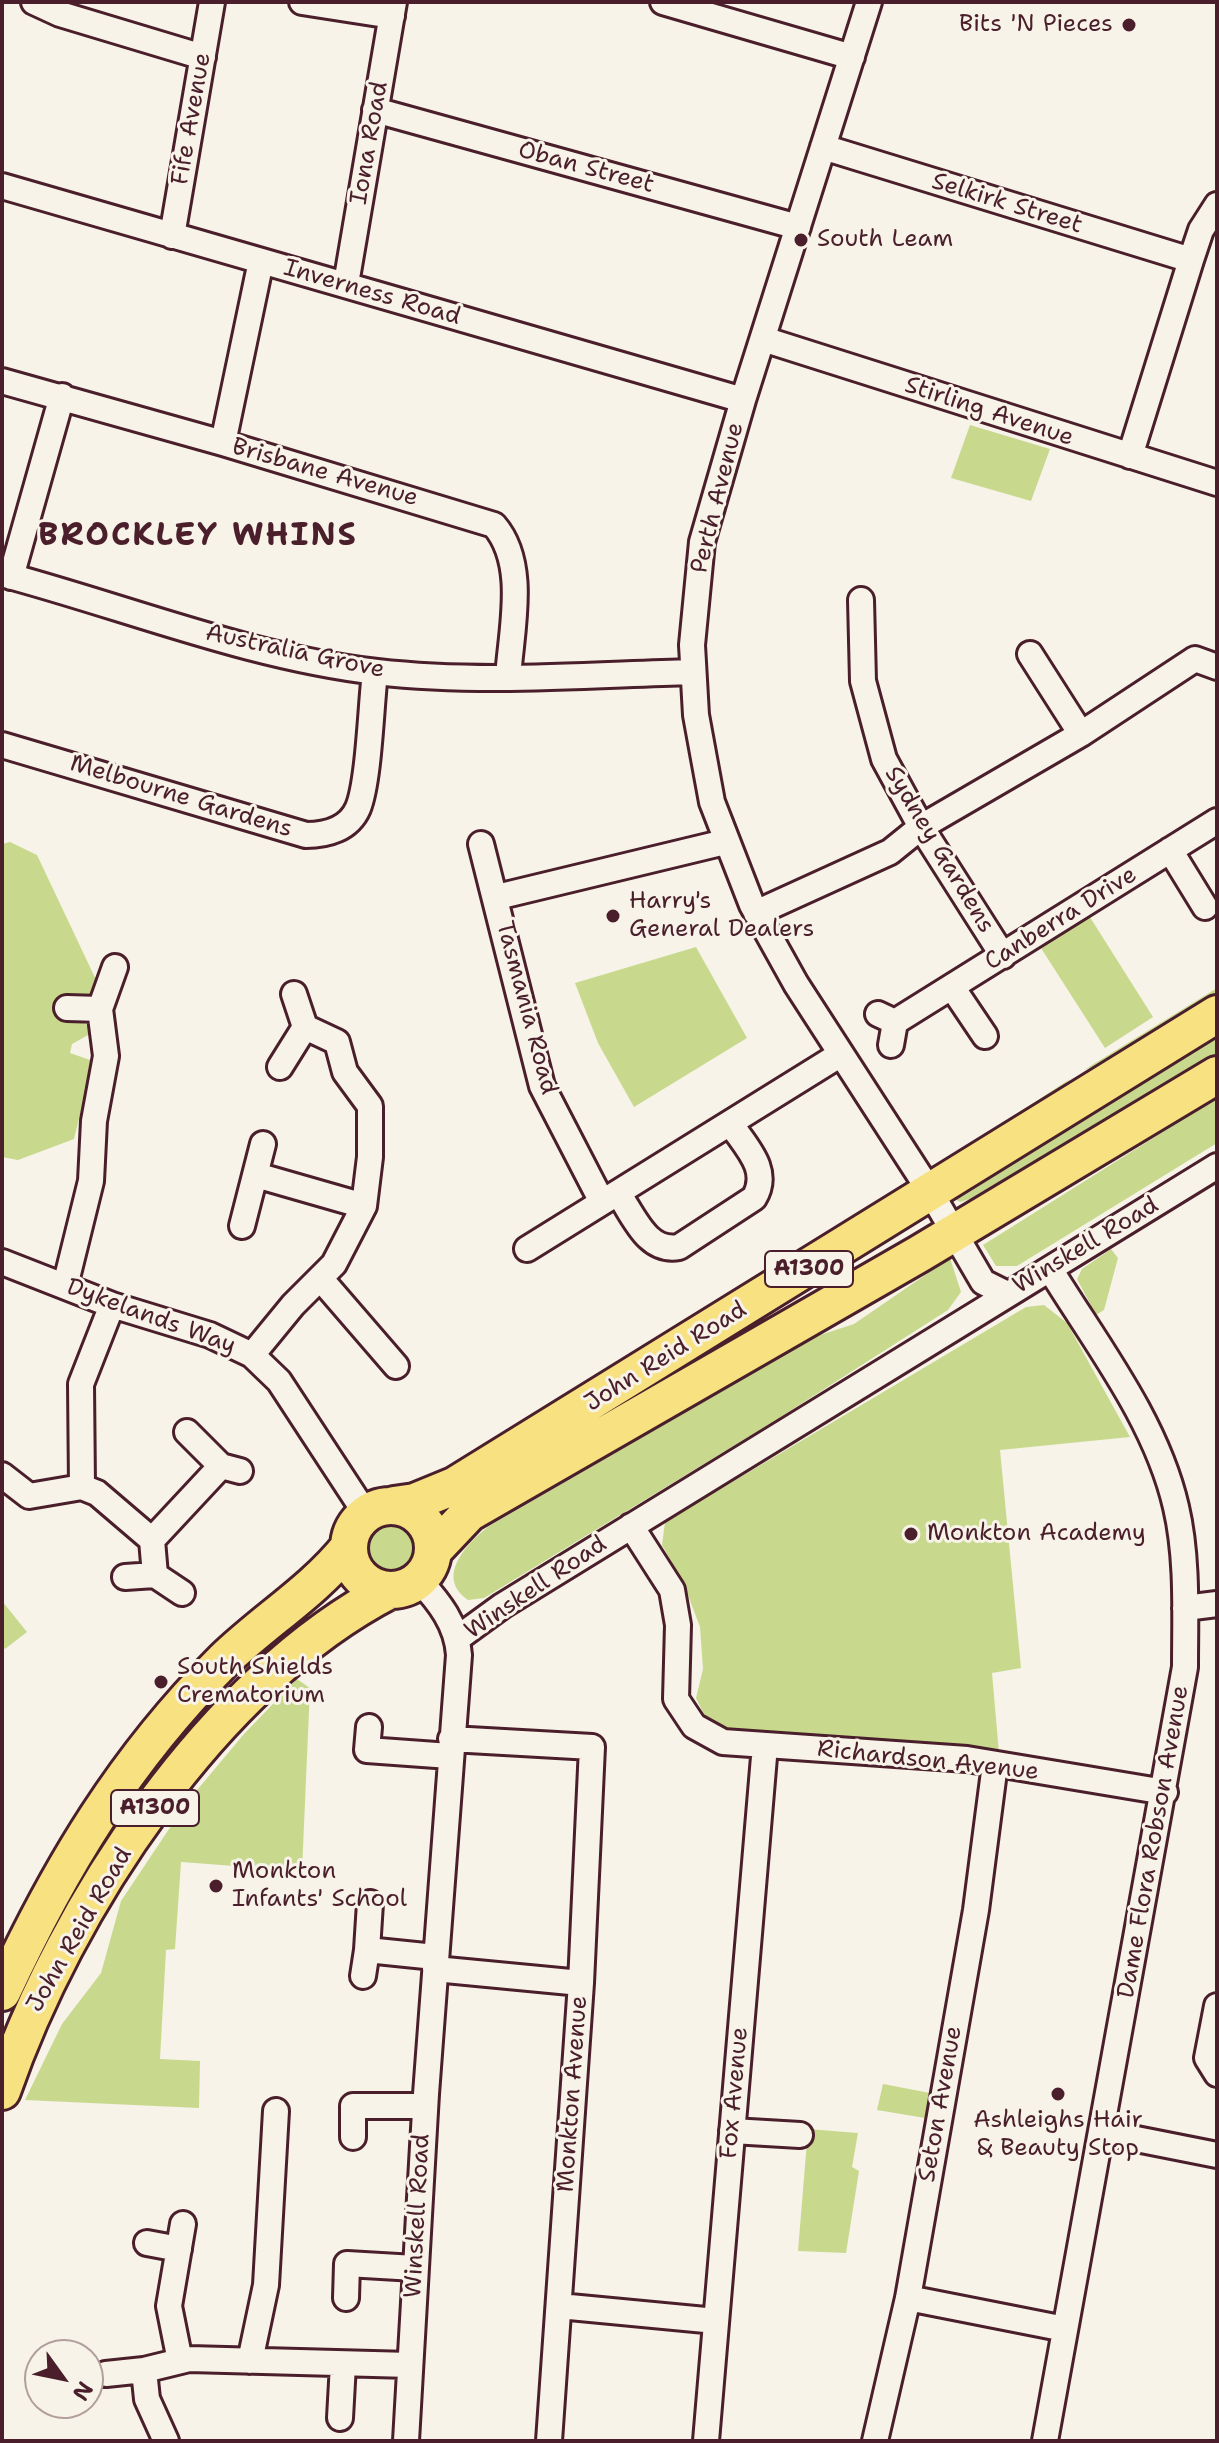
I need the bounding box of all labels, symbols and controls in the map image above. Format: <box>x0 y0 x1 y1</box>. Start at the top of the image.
place label: Bits 'N Pieces <box>959 11 1113 39</box>
marker: Bits 'N Pieces <box>1120 16 1138 34</box>
street label: Fife Avenue <box>166 51 218 187</box>
street label: Iona Road <box>345 79 395 207</box>
street label: Oban Street <box>515 136 657 200</box>
street label: Selkirk Street <box>928 167 1086 241</box>
place label: South Leam <box>817 226 953 254</box>
marker: South Leam <box>792 231 810 249</box>
street label: Inverness Road <box>280 254 464 332</box>
street label: Stirling Avenue <box>901 371 1077 453</box>
street label: Perth Avenue <box>685 420 751 576</box>
street label: Brisbane Avenue <box>229 433 421 513</box>
district label: BROCKLEY WHINS <box>38 518 358 556</box>
street label: Australia Grove <box>203 619 387 685</box>
street label: Melbourne Gardens <box>66 749 296 845</box>
street label: Sydney Gardens <box>878 761 1000 939</box>
street label: Canberra Drive <box>980 861 1142 977</box>
place label: Harry's General Dealers <box>629 888 814 944</box>
marker: Harry's General Dealers <box>604 907 622 925</box>
street label: Tasmania Road <box>489 918 563 1098</box>
street label: Winskell Road <box>1008 1191 1164 1301</box>
road number: A1300 <box>765 1251 853 1287</box>
street label: Dykelands Way <box>62 1273 240 1361</box>
street label: John Reid Road <box>580 1296 752 1418</box>
place label: Monkton Academy <box>927 1520 1146 1548</box>
marker: Monkton Academy <box>902 1525 920 1543</box>
street label: Winskell Road <box>460 1530 612 1646</box>
place label: South Shields Crematorium <box>177 1654 333 1710</box>
marker: South Shields Crematorium <box>152 1673 170 1691</box>
street label: Dame Flora Robson Avenue <box>1112 1683 1196 2001</box>
street label: Richardson Avenue <box>816 1735 1040 1787</box>
road number: A1300 <box>111 1790 199 1826</box>
street label: John Reid Road <box>21 1842 139 2018</box>
place label: Monkton Infants' School <box>232 1858 407 1914</box>
marker: Monkton Infants' School <box>207 1877 225 1895</box>
street label: Monkton Avenue <box>552 1995 594 2193</box>
street label: Seton Avenue <box>913 2024 969 2184</box>
street label: Fox Avenue <box>715 2026 755 2160</box>
marker: Ashleighs Hair & Beauty Stop <box>1049 2085 1067 2103</box>
place label: Ashleighs Hair & Beauty Stop <box>973 2107 1143 2163</box>
street label: Winskell Road <box>399 2133 437 2299</box>
north arrow <box>24 2339 104 2419</box>
text: N <box>66 2376 100 2406</box>

